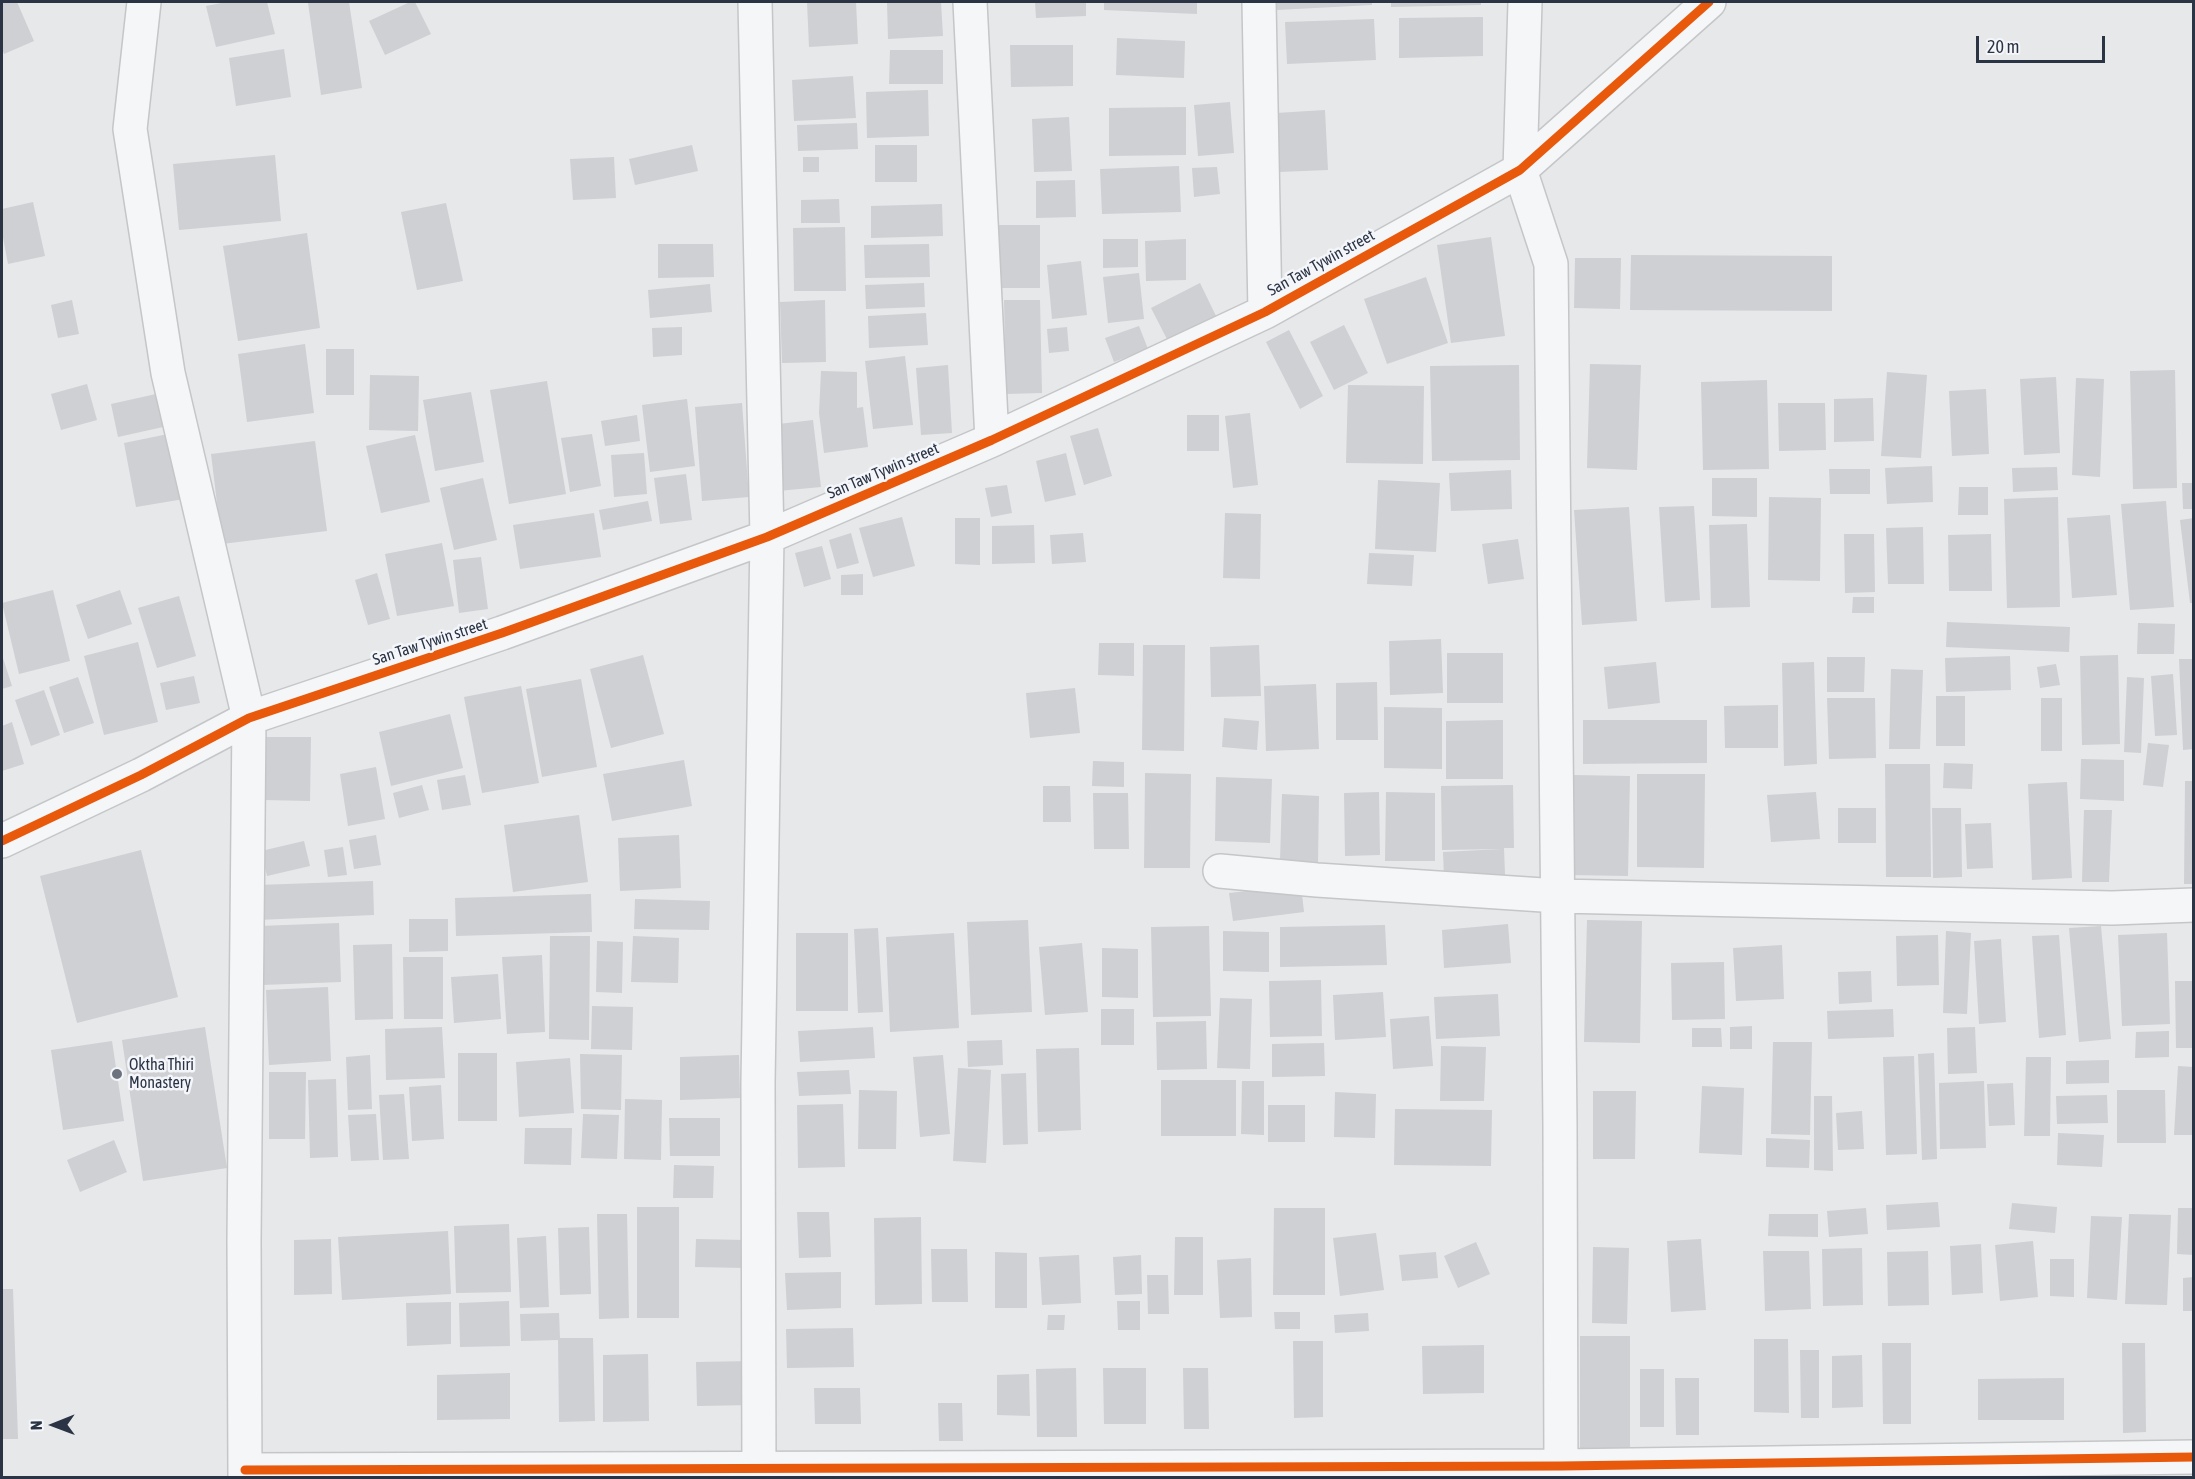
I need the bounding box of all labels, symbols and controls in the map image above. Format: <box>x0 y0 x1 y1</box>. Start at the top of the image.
scale bar <box>1979 24 2108 62</box>
text: 20 m <box>1987 36 2019 57</box>
street label: San Taw Tywin street <box>1264 226 1378 300</box>
street label: San Taw Tywin street <box>824 439 942 503</box>
street label: San Taw Tywin street <box>370 614 490 670</box>
place label: Oktha Thiri Monastery <box>129 1055 194 1093</box>
marker: Oktha Thiri Monastery <box>110 1067 124 1081</box>
north arrow <box>24 1395 84 1455</box>
text: N <box>27 1420 45 1430</box>

